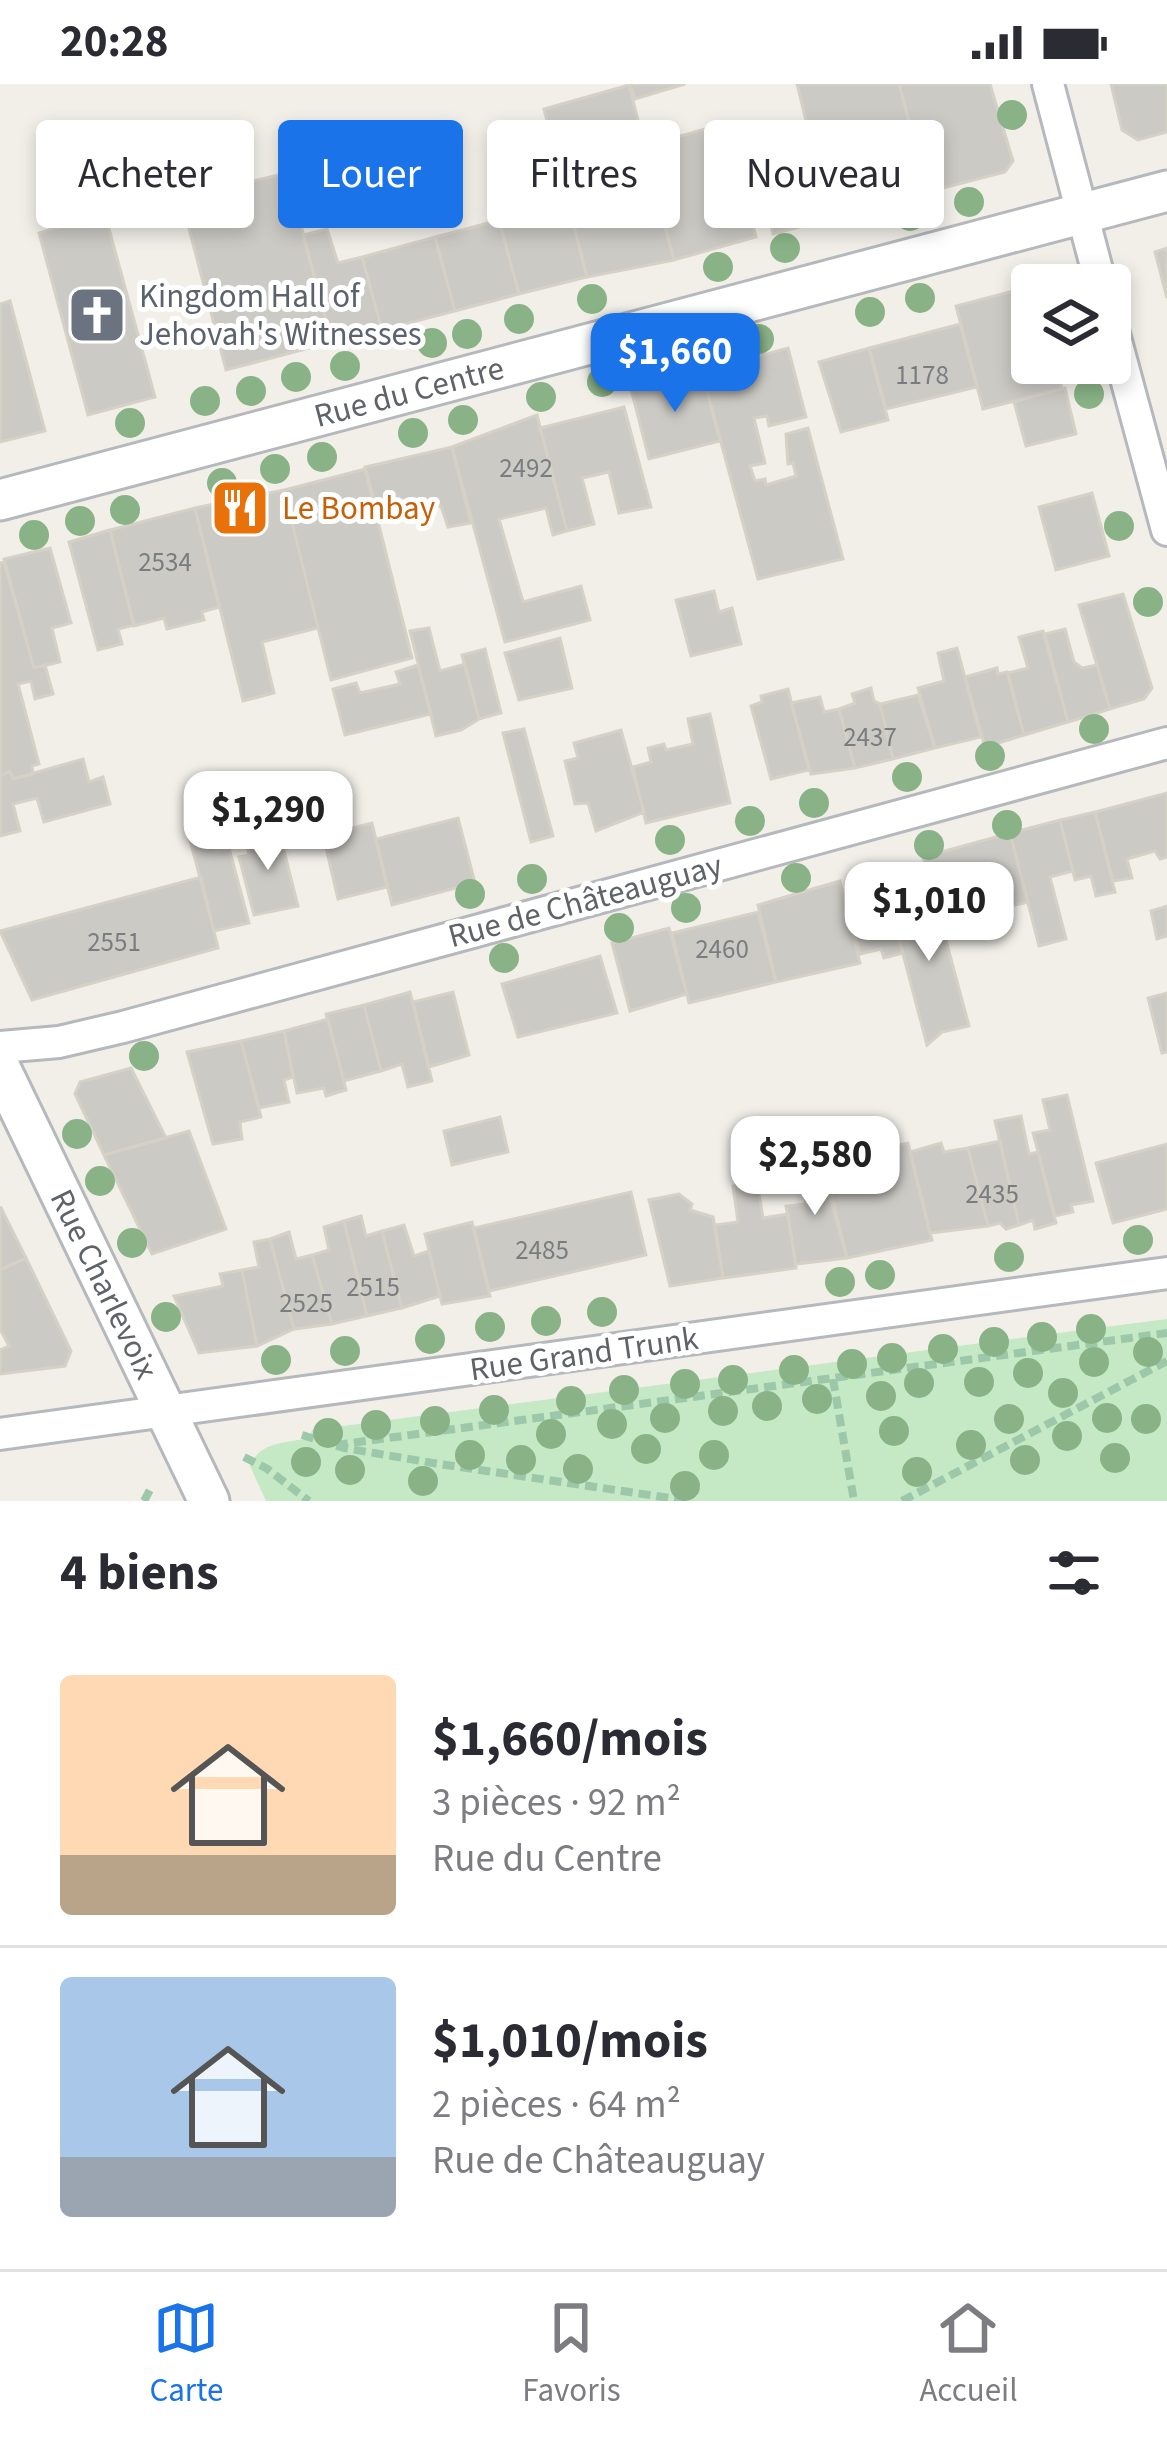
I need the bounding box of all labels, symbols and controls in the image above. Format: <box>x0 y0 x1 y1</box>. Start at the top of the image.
text: 20:28 <box>60 10 169 74</box>
chip: Acheter <box>36 120 254 228</box>
chip: Louer <box>278 120 463 228</box>
chip: Filtres <box>487 120 680 228</box>
chip: Nouveau <box>704 120 944 228</box>
map controls <box>1011 264 1131 384</box>
button: layers <box>1011 264 1131 384</box>
place label: Kingdom Hall of Jehovah's Witnesses <box>139 273 422 358</box>
church icon: Kingdom Hall of Jehovah's Witnesses <box>66 284 128 346</box>
pin: $1,660 <box>577 313 773 415</box>
text: $1,660 <box>618 324 732 380</box>
street label: Rue du Centre <box>309 344 509 439</box>
house number: 1178 <box>895 356 949 395</box>
house number: 2492 <box>499 449 553 488</box>
restaurant icon: Le Bombay <box>209 477 271 539</box>
place label: Le Bombay <box>282 485 436 532</box>
house number: 2534 <box>138 543 192 582</box>
house number: 2437 <box>843 718 897 757</box>
pin: $1,290 <box>170 771 366 873</box>
text: $1,290 <box>211 782 325 838</box>
street label: Rue de Châteauguay <box>443 842 728 960</box>
pin: $1,010 <box>831 862 1027 964</box>
text: $1,010 <box>872 873 986 929</box>
house number: 2551 <box>87 923 141 962</box>
house number: 2460 <box>695 930 749 969</box>
pin: $2,580 <box>717 1116 913 1218</box>
text: $2,580 <box>758 1127 872 1183</box>
house number: 2435 <box>965 1175 1019 1214</box>
street label: Rue Charlevoix <box>38 1181 170 1387</box>
house number: 2485 <box>515 1231 569 1270</box>
house number: 2515 <box>346 1268 400 1307</box>
house number: 2525 <box>279 1284 333 1323</box>
street label: Rue Grand Trunk <box>467 1315 702 1393</box>
text: 4 biens <box>60 1537 219 1609</box>
icon: filters <box>1041 1540 1107 1606</box>
text: $1,660/mois <box>432 1703 708 1775</box>
icon: home <box>156 1723 300 1867</box>
text: 3 pièces · 92 m² <box>432 1775 681 1831</box>
text: Rue du Centre <box>432 1831 662 1887</box>
text: $1,010/mois <box>432 2005 708 2077</box>
icon: home <box>156 2025 300 2169</box>
text: 2 pièces · 64 m² <box>432 2077 681 2133</box>
text: Rue de Châteauguay <box>432 2133 765 2189</box>
tab: Carte <box>149 2295 223 2414</box>
tab: Favoris <box>522 2295 621 2414</box>
tab: Accueil <box>919 2295 1018 2414</box>

